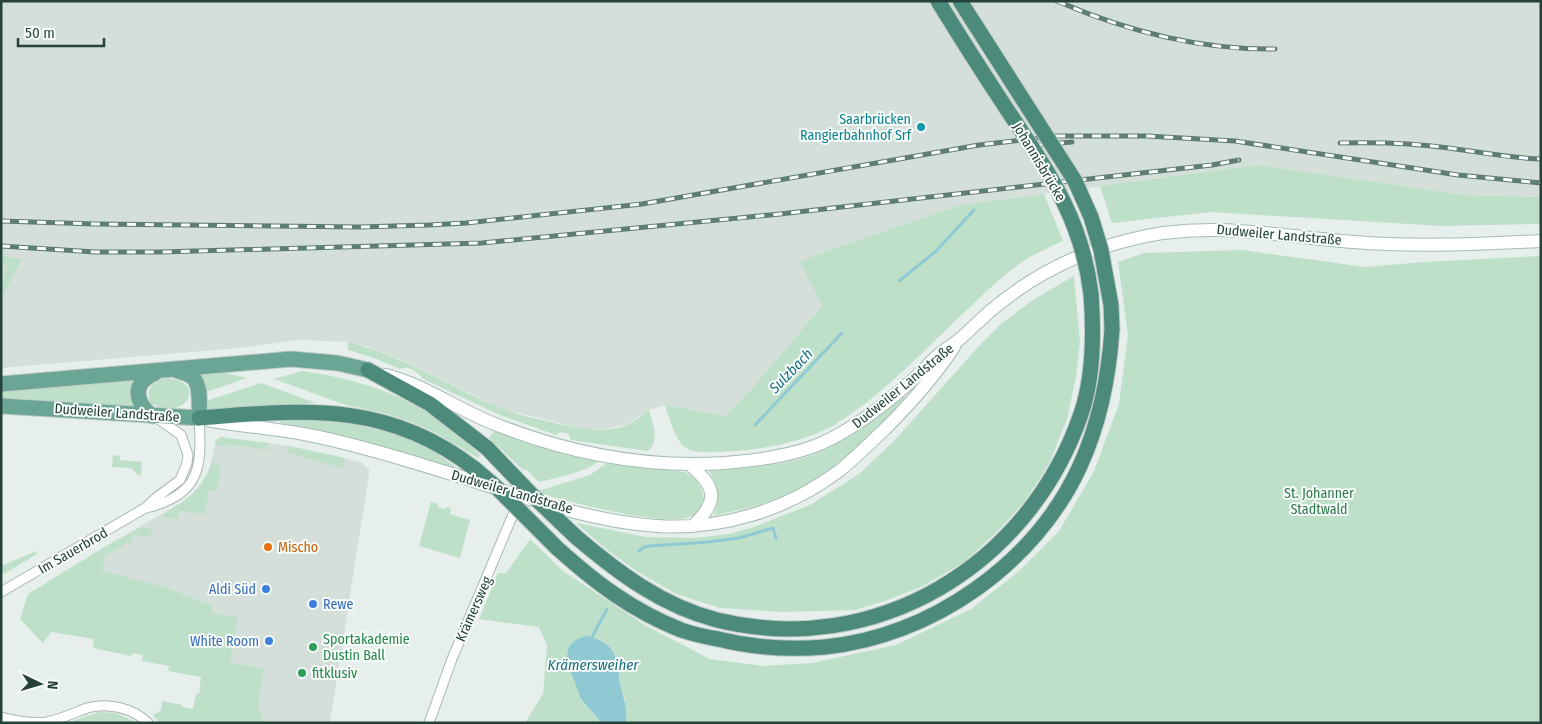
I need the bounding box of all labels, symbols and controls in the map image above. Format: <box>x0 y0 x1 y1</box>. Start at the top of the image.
scale bar <box>18 15 104 47</box>
text: 50 m <box>25 24 55 42</box>
place label: Saarbrücken Rangierbahnhof Srf <box>800 111 913 144</box>
street label: Johannisbrücke <box>1009 120 1069 204</box>
marker: Saarbrücken Rangierbahnhof Srf <box>915 121 927 133</box>
street label: Dudweiler Landstraße <box>1216 221 1342 249</box>
street label: Dudweiler Landstraße <box>849 340 957 432</box>
water label: Sulzbach <box>765 345 817 398</box>
street label: Dudweiler Landstraße <box>54 400 180 426</box>
street label: Dudweiler Landstraße <box>449 467 575 517</box>
park label: St. Johanner Stadtwald <box>1284 485 1354 518</box>
street label: Im Sauerbrod <box>35 524 111 578</box>
place label: Mischo <box>278 539 318 556</box>
marker: Mischo <box>262 541 274 553</box>
street label: Krämersweg <box>452 573 496 644</box>
place label: Aldi Süd <box>209 581 256 598</box>
marker: Aldi Süd <box>260 583 272 595</box>
place label: Rewe <box>323 596 354 613</box>
marker: Rewe <box>307 598 319 610</box>
place label: Sportakademie Dustin Ball <box>323 631 410 664</box>
place label: White Room <box>190 633 259 650</box>
marker: White Room <box>263 635 275 647</box>
marker: Sportakademie Dustin Ball <box>307 641 319 653</box>
water label: Krämersweiher <box>547 656 639 674</box>
north arrow <box>15 659 65 709</box>
place label: fitklusiv <box>312 665 358 682</box>
marker: fitklusiv <box>296 667 308 679</box>
text: N <box>44 680 61 690</box>

